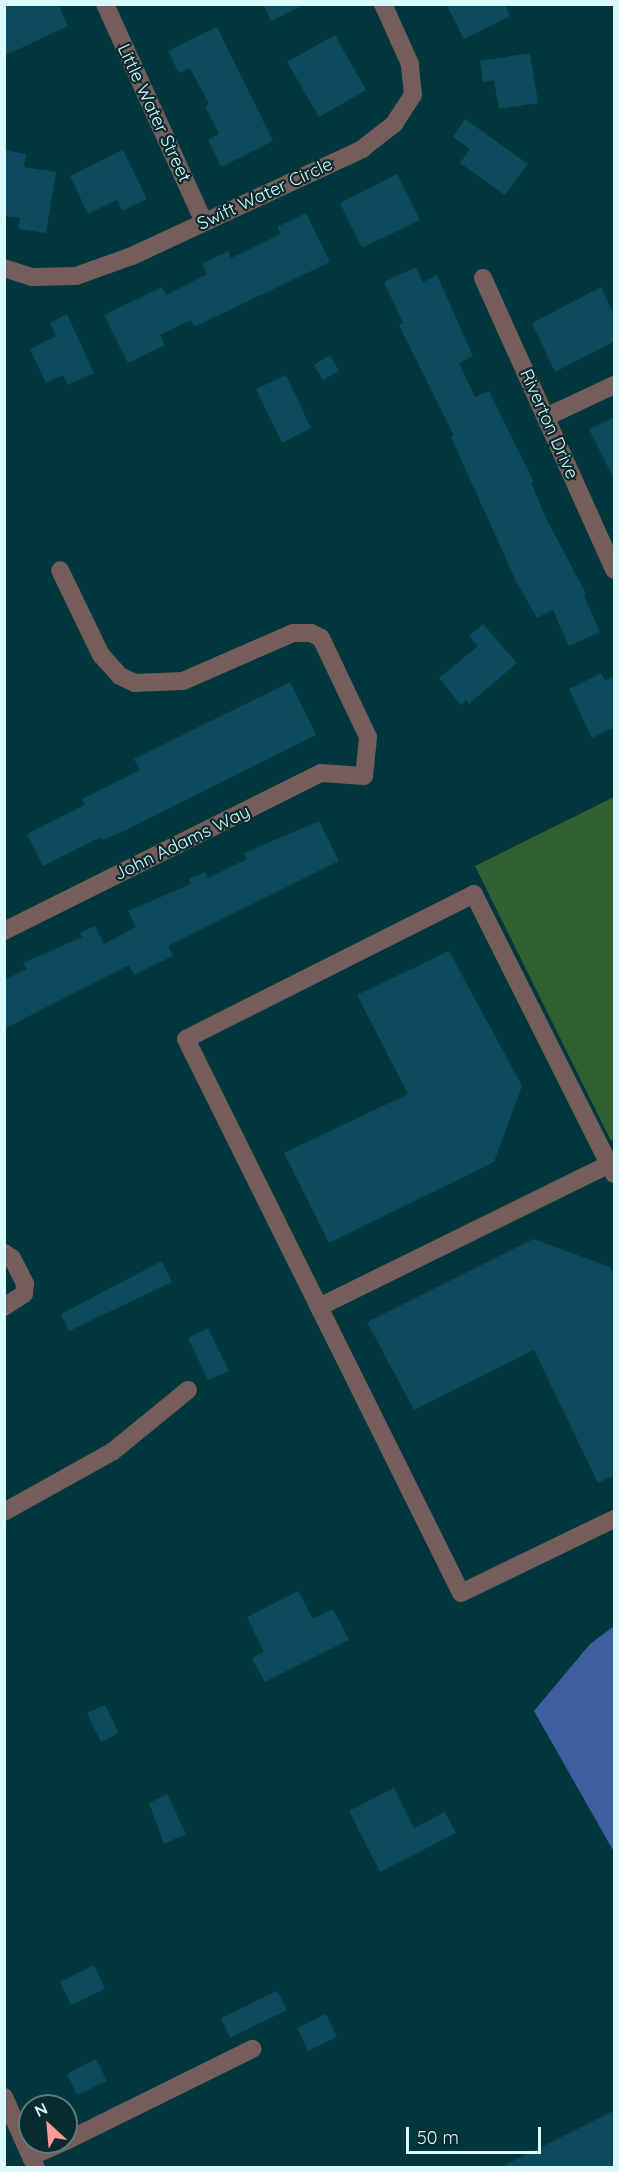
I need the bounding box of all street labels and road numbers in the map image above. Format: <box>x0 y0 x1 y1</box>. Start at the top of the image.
street label: Little Water Street <box>113 40 195 186</box>
street label: Swift Water Circle <box>194 153 336 235</box>
street label: Riverton Drive <box>515 366 583 482</box>
street label: John Adams Way <box>111 801 253 885</box>

